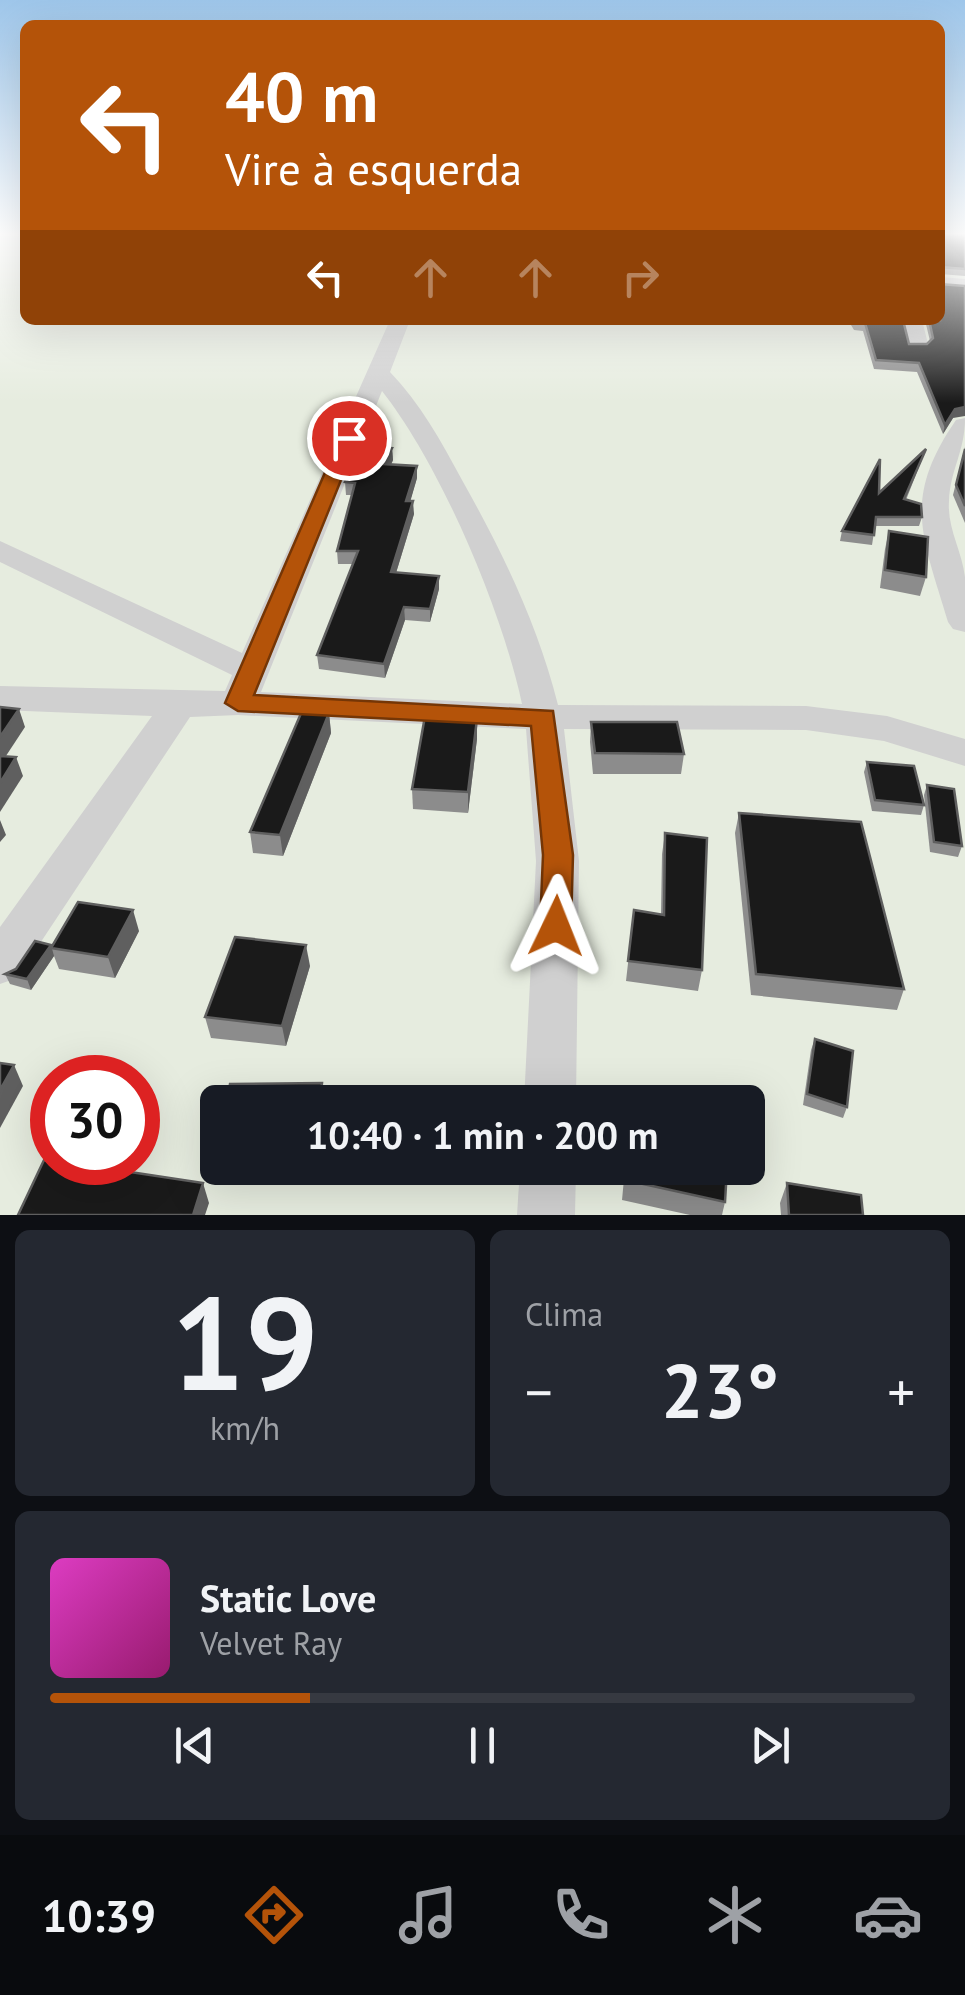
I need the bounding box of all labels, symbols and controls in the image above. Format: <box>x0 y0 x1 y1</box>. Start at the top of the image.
text: 40 m <box>225 51 378 141</box>
icon: left <box>60 60 190 190</box>
text: Vire à esquerda <box>225 139 522 197</box>
icon: left <box>298 250 353 305</box>
icon: ahead <box>403 250 458 305</box>
icon: ahead <box>508 250 563 305</box>
icon: right <box>613 250 668 305</box>
pin <box>307 396 392 481</box>
icon: arrive <box>322 411 377 466</box>
position arrow <box>504 874 608 978</box>
speed limit sign: 30 <box>30 1055 160 1185</box>
text: 10:40 · 1 min · 200 m <box>307 1110 658 1159</box>
text: 19 <box>171 1258 319 1426</box>
text: Clima <box>525 1293 603 1335</box>
text: 23° <box>661 1342 779 1439</box>
text: − <box>525 1356 553 1427</box>
text: + <box>887 1356 915 1427</box>
text: km/h <box>210 1407 280 1449</box>
text: Static Love <box>200 1573 376 1622</box>
text: Velvet Ray <box>200 1622 342 1664</box>
icon: previous <box>167 1718 222 1773</box>
icon: pause <box>455 1718 510 1773</box>
icon: next <box>743 1718 798 1773</box>
icon: directions <box>239 1880 309 1950</box>
icon: music <box>393 1880 463 1950</box>
icon: phone <box>546 1880 616 1950</box>
icon: climate <box>700 1880 770 1950</box>
icon: car <box>853 1880 923 1950</box>
text: 10:39 <box>42 1886 156 1944</box>

